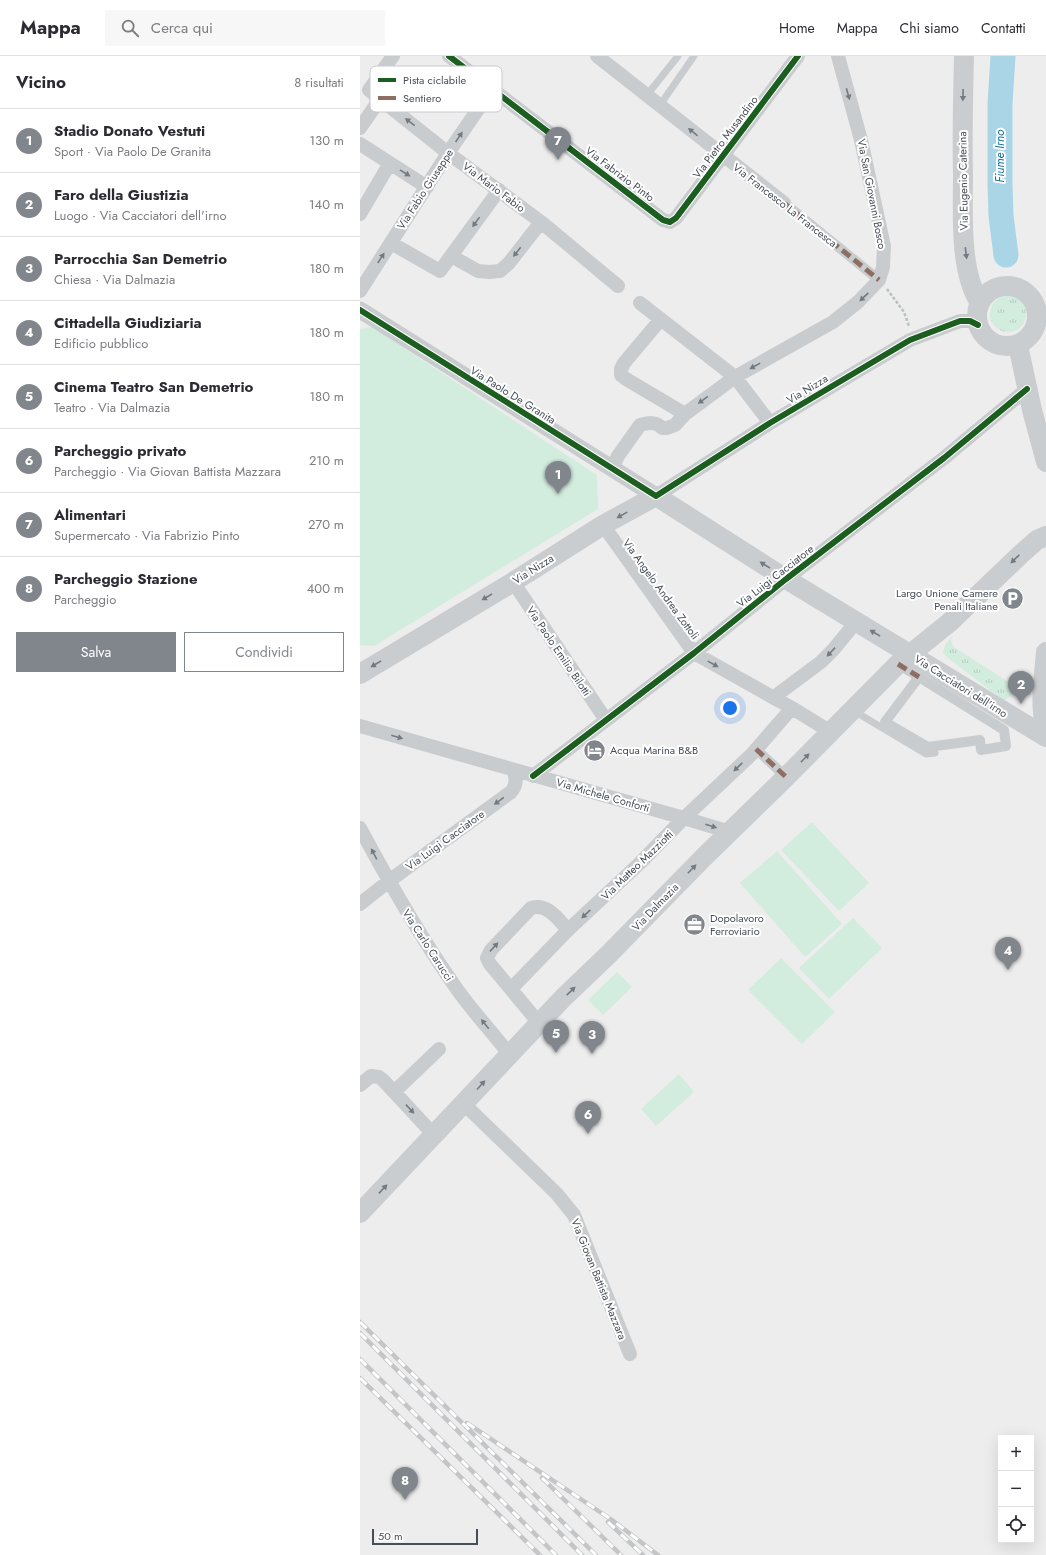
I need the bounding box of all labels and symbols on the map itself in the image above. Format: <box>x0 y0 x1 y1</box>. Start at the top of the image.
legend <box>370 66 502 112</box>
text: Pista ciclabile <box>403 72 466 88</box>
one-way arrow <box>845 88 851 100</box>
one-way arrow <box>960 89 966 102</box>
text: Sentiero <box>403 90 441 106</box>
street label: Via Pietro Musandino <box>689 92 761 182</box>
one-way arrow <box>404 118 415 127</box>
pin: 7 <box>545 127 571 160</box>
one-way arrow <box>687 127 698 136</box>
water label: Fiume Irno <box>991 129 1009 182</box>
street label: Via Eugenio Caterina <box>954 131 972 231</box>
one-way arrow <box>455 132 463 142</box>
street label: Via San Giovanni Bosco <box>853 137 891 251</box>
street label: Via Fabrizio Pinto <box>582 143 658 205</box>
street label: Via Fabio Giuseppe <box>393 145 457 232</box>
street label: Via Mario Fabio <box>459 158 529 216</box>
street label: Via Francesco La Francesca <box>730 159 840 251</box>
one-way arrow <box>399 169 411 176</box>
one-way arrow <box>472 217 480 227</box>
one-way arrow <box>513 247 522 258</box>
one-way arrow <box>962 247 969 259</box>
one-way arrow <box>377 253 385 263</box>
one-way arrow <box>859 292 869 301</box>
street label: Via Paolo De Granita <box>467 362 559 428</box>
one-way arrow <box>749 363 760 370</box>
street label: Via Nizza <box>783 370 831 408</box>
one-way arrow <box>698 396 709 404</box>
pin: 1 <box>545 461 571 494</box>
one-way arrow <box>616 511 628 518</box>
street label: Via Angelo Andrea Zottoli <box>619 535 703 643</box>
street label: Via Luigi Cacciatore <box>733 541 817 611</box>
street label: Via Nizza <box>509 550 557 588</box>
one-way arrow <box>1010 554 1020 564</box>
one-way arrow <box>759 561 770 569</box>
place label: Largo Unione Camere Penali Italiane <box>896 585 998 614</box>
parking icon: Largo Unione Camere Penali Italiane <box>1000 586 1026 612</box>
one-way arrow <box>481 594 493 601</box>
street label: Via Paolo Emilio Bilotti <box>523 603 595 699</box>
one-way arrow <box>869 630 881 637</box>
one-way arrow <box>826 647 836 657</box>
street label: Via Cacciatori dell'irno <box>911 651 1011 721</box>
one-way arrow <box>708 660 719 667</box>
one-way arrow <box>370 661 382 668</box>
pin: 2 <box>1008 671 1034 704</box>
your location <box>720 698 740 718</box>
one-way arrow <box>392 734 404 740</box>
hotel icon: Acqua Marina B&B <box>582 737 608 763</box>
place label: Acqua Marina B&B <box>610 742 698 758</box>
one-way arrow <box>800 753 810 763</box>
one-way arrow <box>733 763 743 772</box>
street label: Via Michele Conforti <box>554 774 652 816</box>
one-way arrow <box>493 797 504 805</box>
street label: Via Luigi Cacciatore <box>402 806 488 874</box>
one-way arrow <box>705 823 717 829</box>
street label: Via Matteo Mazziotti <box>597 826 677 904</box>
one-way arrow <box>371 849 378 860</box>
one-way arrow <box>687 864 697 874</box>
street label: Via Dalmazia <box>628 879 682 935</box>
street label: Via Carlo Carucci <box>399 906 457 984</box>
one-way arrow <box>581 909 591 918</box>
place label: Dopolavoro Ferroviario <box>710 910 764 939</box>
office icon: Dopolavoro Ferroviario <box>682 911 708 937</box>
pin: 4 <box>995 937 1021 970</box>
one-way arrow <box>490 941 499 952</box>
one-way arrow <box>566 986 576 995</box>
one-way arrow <box>480 1018 489 1029</box>
pin: 5 <box>543 1020 569 1053</box>
pin: 3 <box>579 1021 605 1054</box>
one-way arrow <box>476 1080 486 1090</box>
pin: 6 <box>575 1101 601 1134</box>
one-way arrow <box>406 1104 415 1114</box>
one-way arrow <box>378 1184 388 1194</box>
street label: Via Giovan Battista Mazzara <box>567 1216 631 1342</box>
pin: 8 <box>392 1467 418 1500</box>
scale bar <box>372 1527 478 1546</box>

